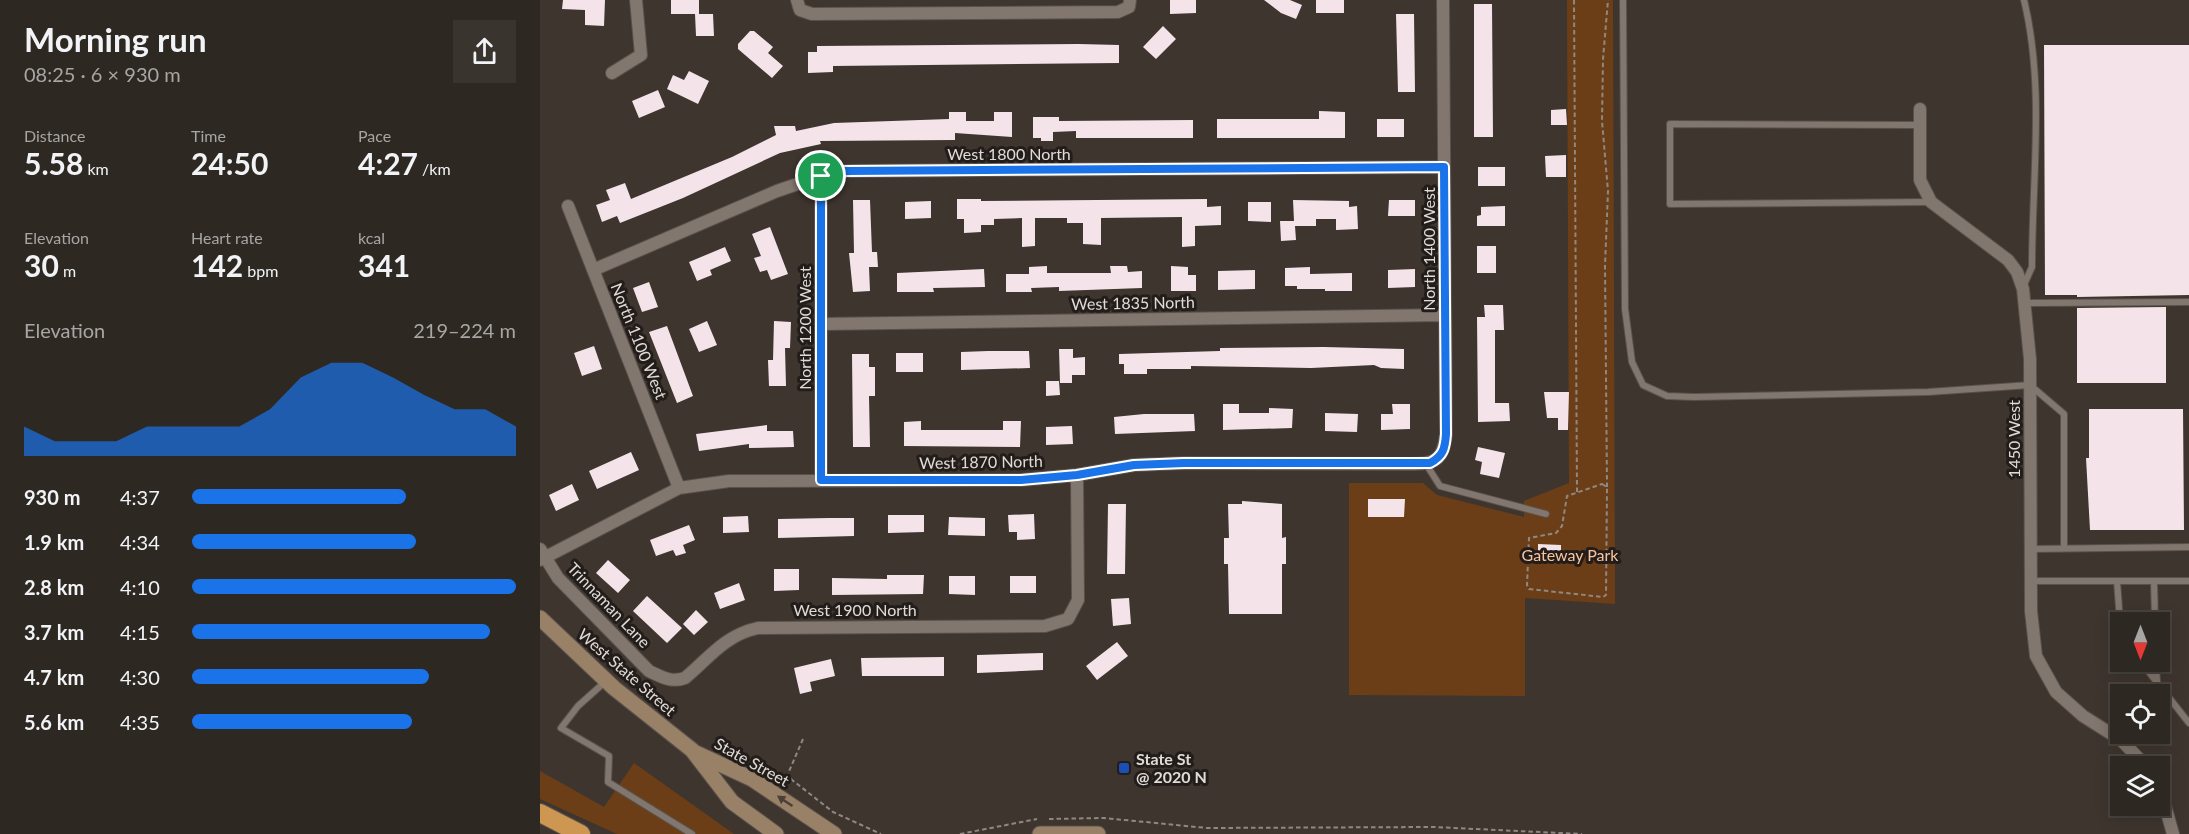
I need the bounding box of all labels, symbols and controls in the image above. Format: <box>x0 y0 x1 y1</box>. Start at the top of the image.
text: Morning run <box>24 19 207 59</box>
button: share <box>453 20 516 83</box>
text: 08:25 · 6 × 930 m <box>24 62 181 86</box>
text: Distance <box>24 126 85 145</box>
text: Time <box>191 126 226 145</box>
text: Pace <box>358 126 391 145</box>
street label: West 1800 North <box>947 144 1071 163</box>
text: 5.58 <box>24 145 83 181</box>
text: 24:50 <box>191 145 268 181</box>
text: 4:27 <box>358 145 418 181</box>
pin <box>795 150 846 201</box>
text: km <box>83 159 109 178</box>
text: /km <box>418 159 451 178</box>
icon: arrive <box>804 159 837 192</box>
street label: North 1400 West <box>1419 187 1438 311</box>
text: Elevation <box>24 228 89 247</box>
text: Heart rate <box>191 228 263 247</box>
text: kcal <box>358 228 385 247</box>
text: 30 <box>24 247 59 283</box>
text: 142 <box>191 247 243 283</box>
text: 341 <box>358 247 410 283</box>
text: m <box>59 261 76 280</box>
text: bpm <box>243 261 278 280</box>
street label: North 1200 West <box>795 266 814 390</box>
street label: North 1100 West <box>608 280 671 402</box>
street label: West 1835 North <box>1071 292 1195 313</box>
text: Elevation <box>24 318 105 342</box>
text: 219–224 m <box>413 318 516 342</box>
street label: 1450 West <box>2004 400 2023 478</box>
street label: West 1870 North <box>919 451 1043 472</box>
text: 930 m <box>24 485 80 509</box>
text: 4:37 <box>120 485 160 509</box>
text: 1.9 km <box>24 530 84 554</box>
text: 4:34 <box>120 530 160 554</box>
park label: Gateway Park <box>1522 545 1619 564</box>
street label: Trinnaman Lane <box>564 558 655 651</box>
text: 2.8 km <box>24 575 84 599</box>
text: 4:10 <box>120 575 160 599</box>
street label: West 1900 North <box>793 600 917 619</box>
north arrow <box>2110 612 2170 672</box>
map controls <box>2110 612 2170 816</box>
text: 3.7 km <box>24 620 84 644</box>
text: 4:15 <box>120 620 160 644</box>
street label: West State Street <box>575 624 680 719</box>
text: 4.7 km <box>24 665 84 689</box>
text: 4:30 <box>120 665 160 689</box>
button: locate <box>2110 684 2170 744</box>
text: 5.6 km <box>24 710 84 734</box>
text: 4:35 <box>120 710 160 734</box>
street label: State Street <box>712 733 793 790</box>
place label: State St @ 2020 N <box>1136 749 1207 786</box>
button: layers <box>2110 756 2170 816</box>
marker: State St @ 2020 N <box>1117 761 1131 775</box>
one-way arrow <box>777 796 793 807</box>

